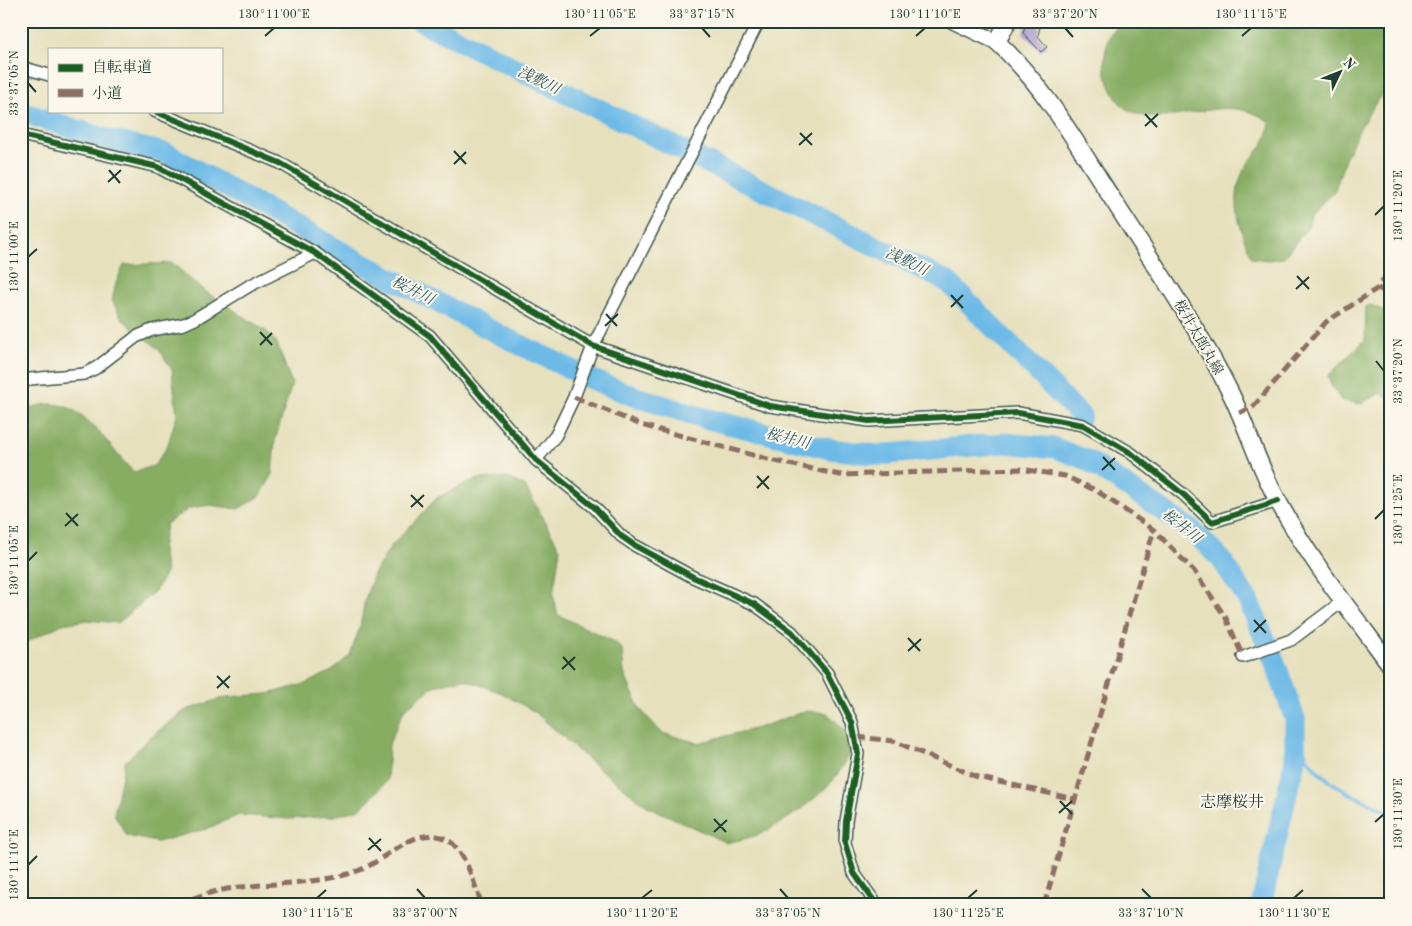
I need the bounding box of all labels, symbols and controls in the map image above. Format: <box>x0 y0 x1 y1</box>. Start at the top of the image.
text: 130°11'05"E <box>564 8 636 21</box>
text: 33°37'15"N <box>669 8 735 21</box>
text: 130°11'15"E <box>1215 8 1287 21</box>
text: 130°11'00"E <box>238 9 310 21</box>
text: 130°11'10"E <box>889 9 961 21</box>
text: 33°37'20"N <box>1032 9 1098 21</box>
legend <box>48 48 222 112</box>
north arrow <box>1314 48 1364 98</box>
text: 33°37'05"N <box>8 50 21 116</box>
text: N <box>1340 55 1358 73</box>
text: 自転車道 <box>92 59 152 76</box>
water label: 浅敷川 <box>515 63 565 99</box>
text: 小道 <box>92 85 122 102</box>
text: 130°11'20"E <box>1393 170 1405 242</box>
text: 130°11'00"E <box>9 221 21 293</box>
water label: 浅敷川 <box>883 244 933 280</box>
water label: 桜井川 <box>389 273 438 309</box>
street label: 桜井太郎丸線 <box>1171 297 1226 377</box>
text: 33°37'20"N <box>1393 338 1405 404</box>
water label: 桜井川 <box>764 425 814 453</box>
text: 130°11'25"E <box>1392 474 1405 546</box>
water label: 桜井川 <box>1159 506 1206 548</box>
text: 130°11'05"E <box>8 525 21 597</box>
text: 130°11'30"E <box>1393 778 1405 850</box>
district label: 志摩桜井 <box>1200 793 1264 811</box>
text: 130°11'10"E <box>9 829 21 901</box>
text: 130°11'15"E <box>281 907 353 920</box>
text: 33°37'05"N <box>755 907 821 920</box>
text: 130°11'25"E <box>932 907 1004 920</box>
text: 33°37'00"N <box>392 908 458 920</box>
text: 130°11'20"E <box>606 908 678 920</box>
text: 33°37'10"N <box>1118 908 1184 920</box>
text: 130°11'30"E <box>1258 908 1330 920</box>

